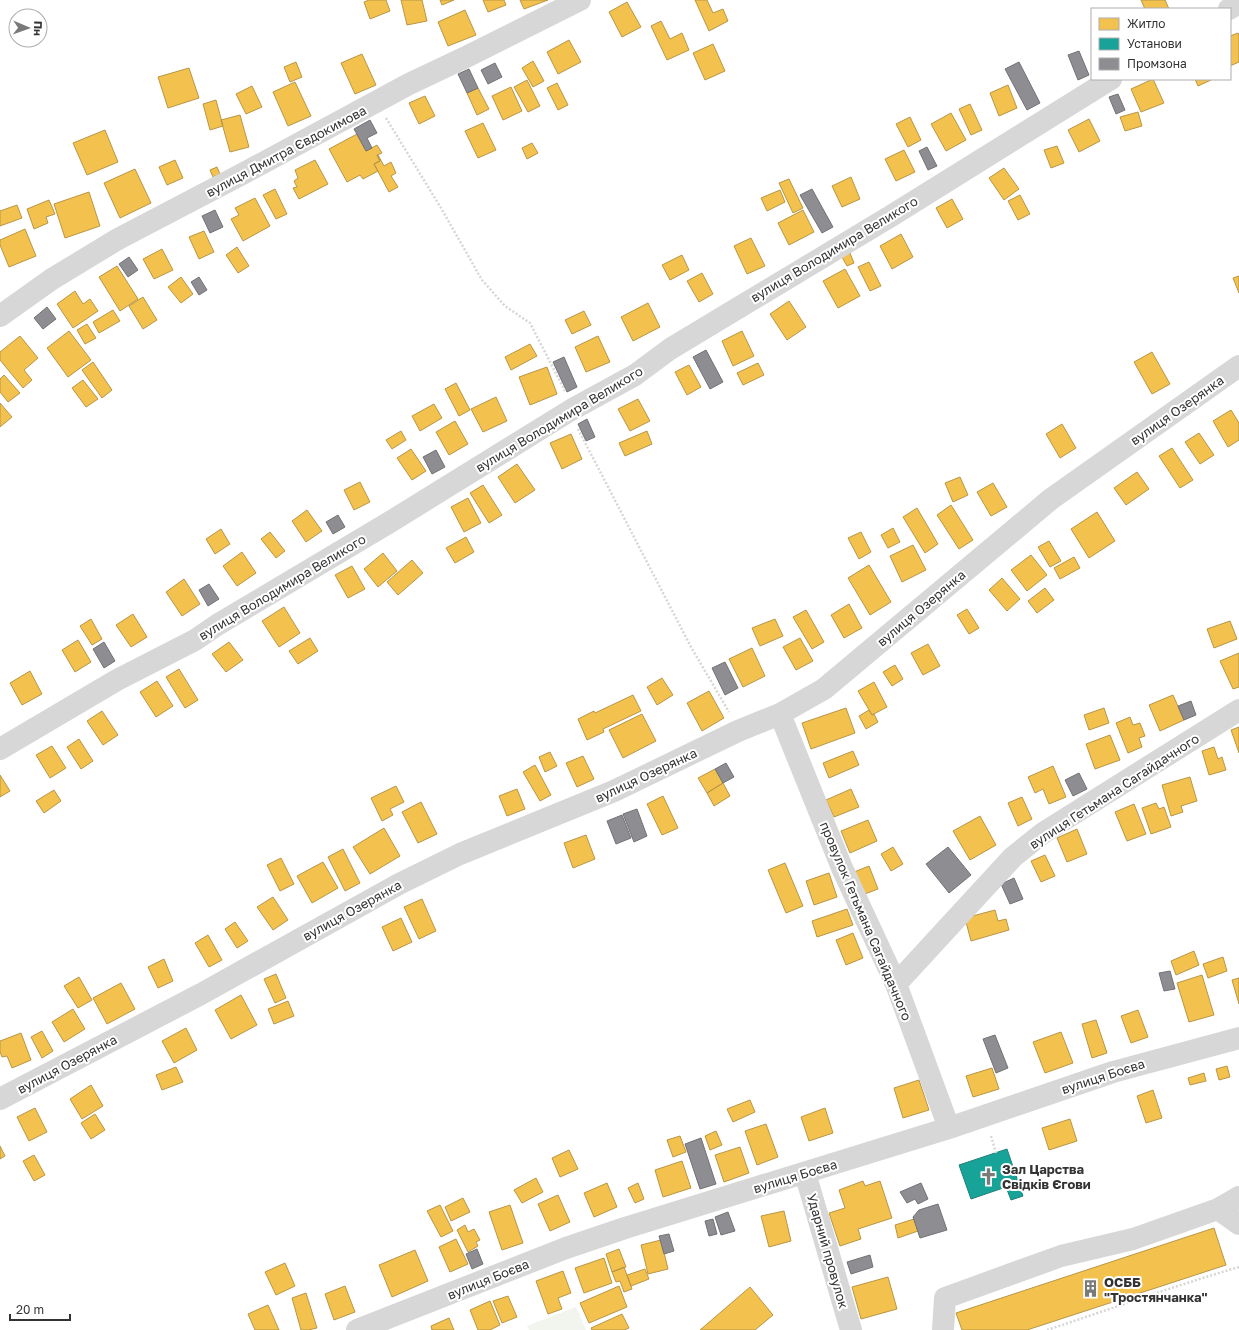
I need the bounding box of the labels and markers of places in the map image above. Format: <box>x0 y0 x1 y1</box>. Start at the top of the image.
place label: Зал Царства Свідків Єгови <box>1002 1161 1091 1192</box>
church icon: Зал Царства Свідків Єгови <box>979 1166 999 1186</box>
place label: ОСББ "Тростянчанка" <box>1104 1274 1207 1305</box>
building icon: ОСББ "Тростянчанка" <box>1081 1279 1101 1299</box>

